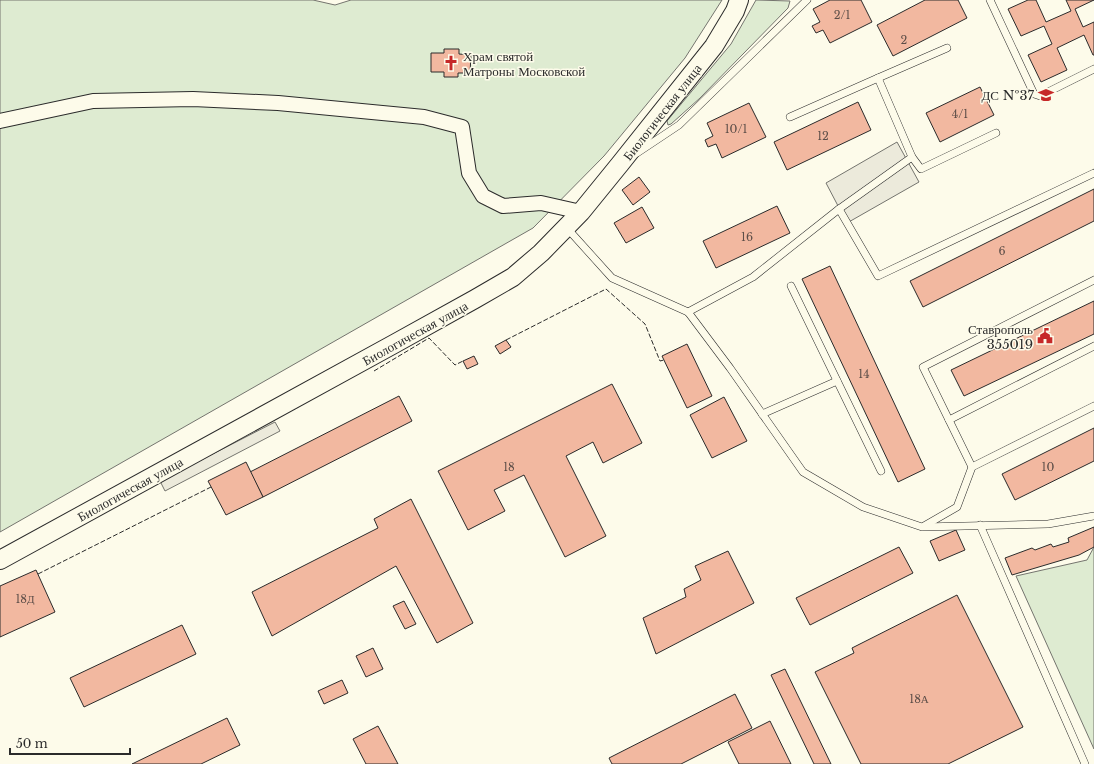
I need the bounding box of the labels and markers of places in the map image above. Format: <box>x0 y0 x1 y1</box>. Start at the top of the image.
place label: Храм святой Матроны Московской <box>463 48 585 80</box>
church icon: Храм святой Матроны Московской <box>442 54 460 72</box>
school or university icon: ДС №37 <box>1037 86 1055 104</box>
place label: ДС №37 <box>981 87 1034 104</box>
place label: Ставрополь 355019 <box>968 321 1033 353</box>
public building icon: Ставрополь 355019 <box>1036 327 1054 345</box>

